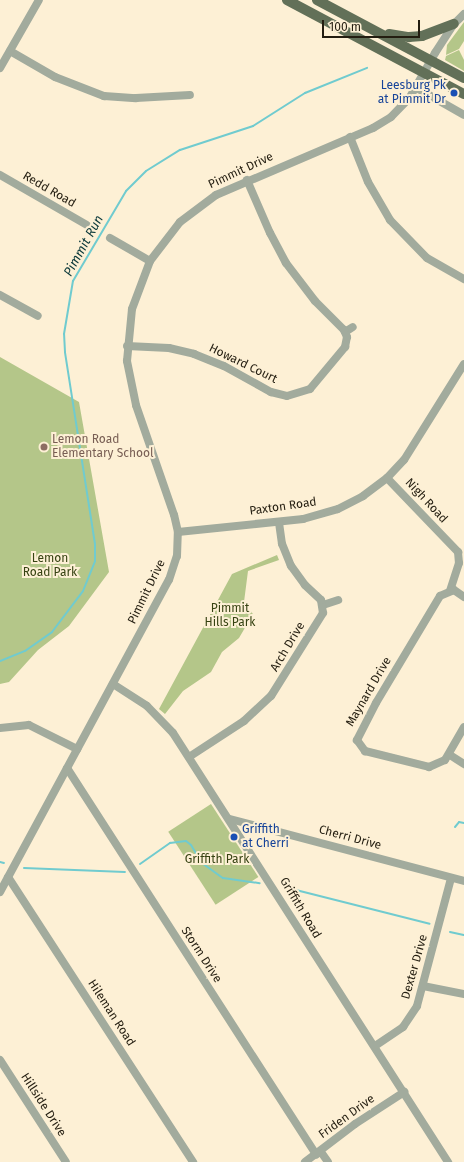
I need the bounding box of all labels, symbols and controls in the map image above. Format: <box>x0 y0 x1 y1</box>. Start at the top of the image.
scale bar <box>324 12 422 38</box>
text: 100 m <box>329 20 361 34</box>
place label: Leesburg Pk at Pimmit Dr <box>378 79 446 107</box>
marker: Leesburg Pk at Pimmit Dr <box>449 88 459 98</box>
street label: Pimmit Drive <box>206 150 276 192</box>
street label: Redd Road <box>20 169 78 211</box>
water label: Pimmit Run <box>61 213 107 279</box>
street label: Howard Court <box>206 341 280 387</box>
place label: Lemon Road Elementary School <box>52 433 154 461</box>
marker: Lemon Road Elementary School <box>39 442 49 452</box>
street label: Nigh Road <box>402 476 450 526</box>
street label: Paxton Road <box>248 495 318 519</box>
park label: Lemon Road Park <box>23 552 77 580</box>
street label: Pimmit Drive <box>125 557 169 627</box>
park label: Pimmit Hills Park <box>205 602 255 630</box>
street label: Arch Drive <box>268 620 308 674</box>
street label: Maynard Drive <box>343 655 395 729</box>
place label: Griffith at Cherri <box>242 823 289 851</box>
street label: Cherri Drive <box>317 823 383 853</box>
marker: Griffith at Cherri <box>229 832 239 842</box>
park label: Griffith Park <box>185 853 249 867</box>
street label: Griffith Road <box>276 875 324 941</box>
street label: Storm Drive <box>178 924 224 986</box>
street label: Dexter Drive <box>399 933 431 1001</box>
street label: Hileman Road <box>84 977 138 1049</box>
street label: Hillside Drive <box>17 1071 69 1139</box>
street label: Friden Drive <box>316 1092 378 1142</box>

